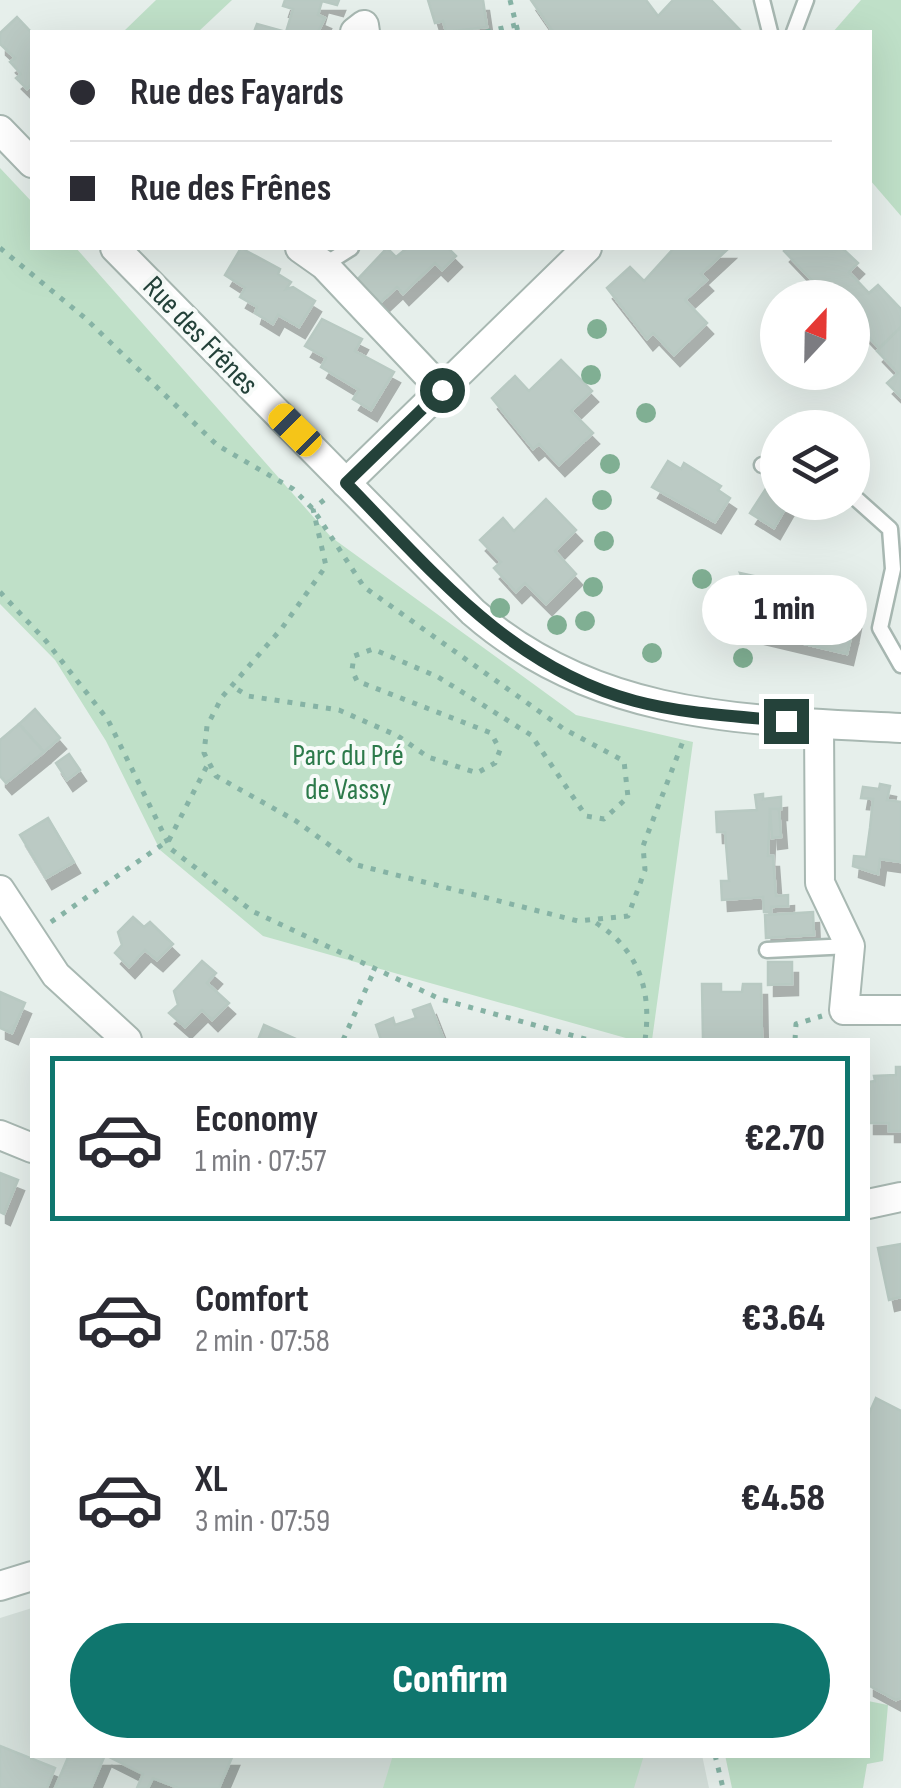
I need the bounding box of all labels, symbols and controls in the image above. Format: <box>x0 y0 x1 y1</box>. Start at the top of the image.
text: Rue des Fayards <box>130 70 344 115</box>
text: Rue des Frênes <box>130 166 331 211</box>
street label: Rue des Frênes <box>135 269 266 402</box>
north arrow <box>760 280 870 390</box>
map controls <box>760 280 870 520</box>
route start <box>420 368 465 413</box>
car <box>263 398 327 462</box>
button: layers <box>760 410 870 520</box>
callout: 1 min <box>704 576 868 646</box>
text: 1 min <box>754 590 815 629</box>
route end <box>764 699 809 744</box>
park label: Parc du Pré de Vassy <box>292 738 404 808</box>
icon: car <box>75 1094 165 1184</box>
text: Economy <box>195 1097 318 1142</box>
text: €2.70 <box>744 1116 825 1161</box>
text: 1 min · 07:57 <box>195 1142 326 1181</box>
icon: car <box>75 1274 165 1364</box>
text: Comfort <box>195 1277 309 1322</box>
text: €3.64 <box>741 1296 825 1341</box>
text: 2 min · 07:58 <box>195 1322 330 1361</box>
icon: car <box>75 1454 165 1544</box>
text: XL <box>195 1457 228 1502</box>
text: €4.58 <box>741 1476 825 1521</box>
text: 3 min · 07:59 <box>195 1502 330 1541</box>
button: Confirm <box>70 1623 830 1738</box>

